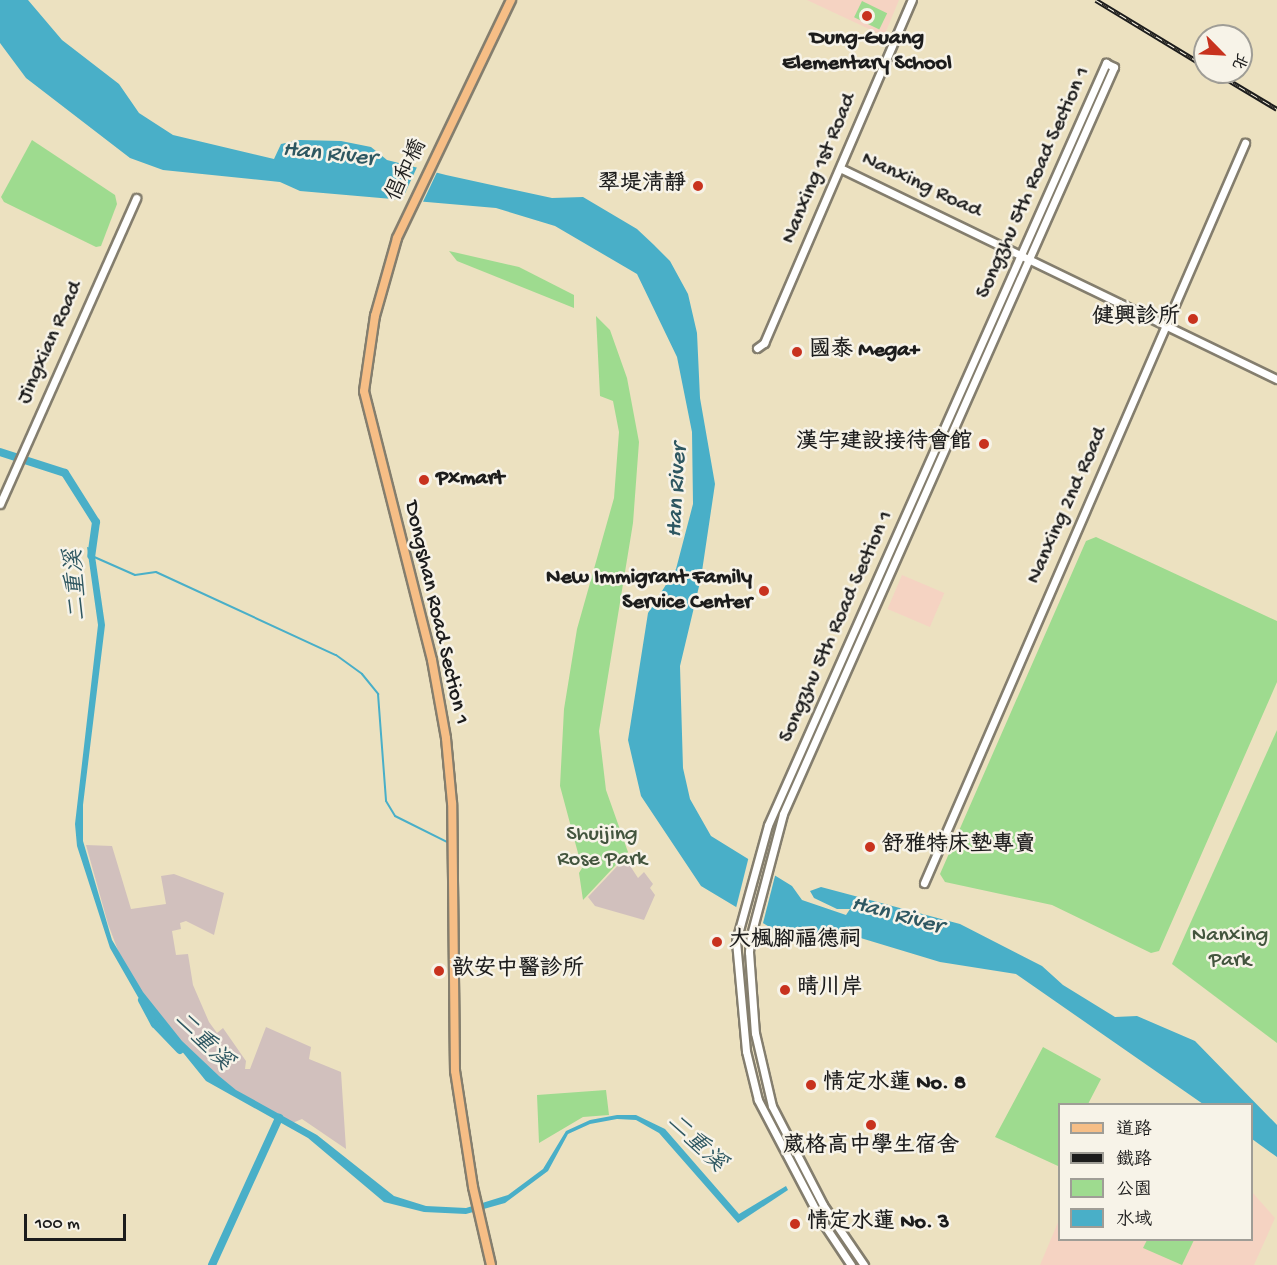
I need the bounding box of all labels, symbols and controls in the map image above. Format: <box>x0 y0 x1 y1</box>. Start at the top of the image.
marker: Dung-Guang Elementary School <box>860 9 874 23</box>
north arrow <box>1193 24 1253 84</box>
place label: Dung-Guang Elementary School <box>782 26 952 78</box>
text: 北 <box>1226 50 1250 72</box>
street label: Songzhu 5th Road Section 1 <box>971 63 1097 303</box>
street label: Nanxing 1st Road <box>776 90 864 248</box>
water label: Han River <box>281 136 377 174</box>
street label: 倡和橋 <box>382 136 434 206</box>
street label: Nanxing Road <box>857 147 985 225</box>
place label: 翠堤清靜 <box>598 173 686 199</box>
marker: 翠堤清靜 <box>691 179 705 193</box>
street label: Jingxian Road <box>12 277 90 409</box>
place label: 健興診所 <box>1092 306 1180 332</box>
marker: 健興診所 <box>1184 310 1202 328</box>
place label: 國泰 Mega+ <box>809 339 920 365</box>
marker: 國泰 Mega+ <box>790 345 804 359</box>
street label: Nanxing 2nd Road <box>1022 423 1114 589</box>
place label: 漢宇建設接待會館 <box>796 431 972 457</box>
marker: 漢宇建設接待會館 <box>977 437 991 451</box>
water label: Han River <box>661 444 695 538</box>
place label: Pxmart <box>436 467 504 493</box>
marker: Pxmart <box>417 473 431 487</box>
street label: Dongshan Road Section 1 <box>396 499 474 727</box>
street label: Songzhu 5th Road Section 1 <box>774 507 900 747</box>
water label: 二重溪 <box>61 548 95 622</box>
place label: New Immigrant Family Service Center <box>546 565 752 616</box>
marker: New Immigrant Family Service Center <box>757 584 771 598</box>
park label: Shuijing Rose Park <box>557 822 647 873</box>
place label: 舒雅特床墊專賣 <box>882 834 1036 860</box>
marker: 舒雅特床墊專賣 <box>863 840 877 854</box>
water label: Han River <box>848 890 946 942</box>
park label: Nanxing Park <box>1192 923 1268 974</box>
place label: 大楓腳福德祠 <box>729 929 861 955</box>
marker: 大楓腳福德祠 <box>710 935 724 949</box>
place label: 歆安中醫診所 <box>452 958 584 984</box>
marker: 歆安中醫診所 <box>430 962 448 980</box>
place label: 晴川岸 <box>797 977 863 1003</box>
marker: 晴川岸 <box>778 983 792 997</box>
water label: 二重溪 <box>166 1006 238 1078</box>
place label: 情定水蓮 No. 8 <box>823 1072 966 1098</box>
marker: 情定水蓮 No. 8 <box>804 1078 818 1092</box>
legend <box>1058 1103 1253 1241</box>
water label: 二重溪 <box>659 1109 731 1179</box>
marker: 葳格高中學生宿舍 <box>864 1118 878 1132</box>
text: 道路 <box>1116 1120 1152 1141</box>
place label: 葳格高中學生宿舍 <box>783 1135 959 1161</box>
text: 鐵路 <box>1116 1150 1152 1171</box>
text: 公園 <box>1116 1180 1152 1201</box>
scale bar <box>27 1202 129 1240</box>
text: 水域 <box>1116 1210 1152 1231</box>
place label: 情定水蓮 No. 3 <box>807 1211 950 1237</box>
text: 100 m <box>35 1214 80 1235</box>
marker: 情定水蓮 No. 3 <box>788 1217 802 1231</box>

